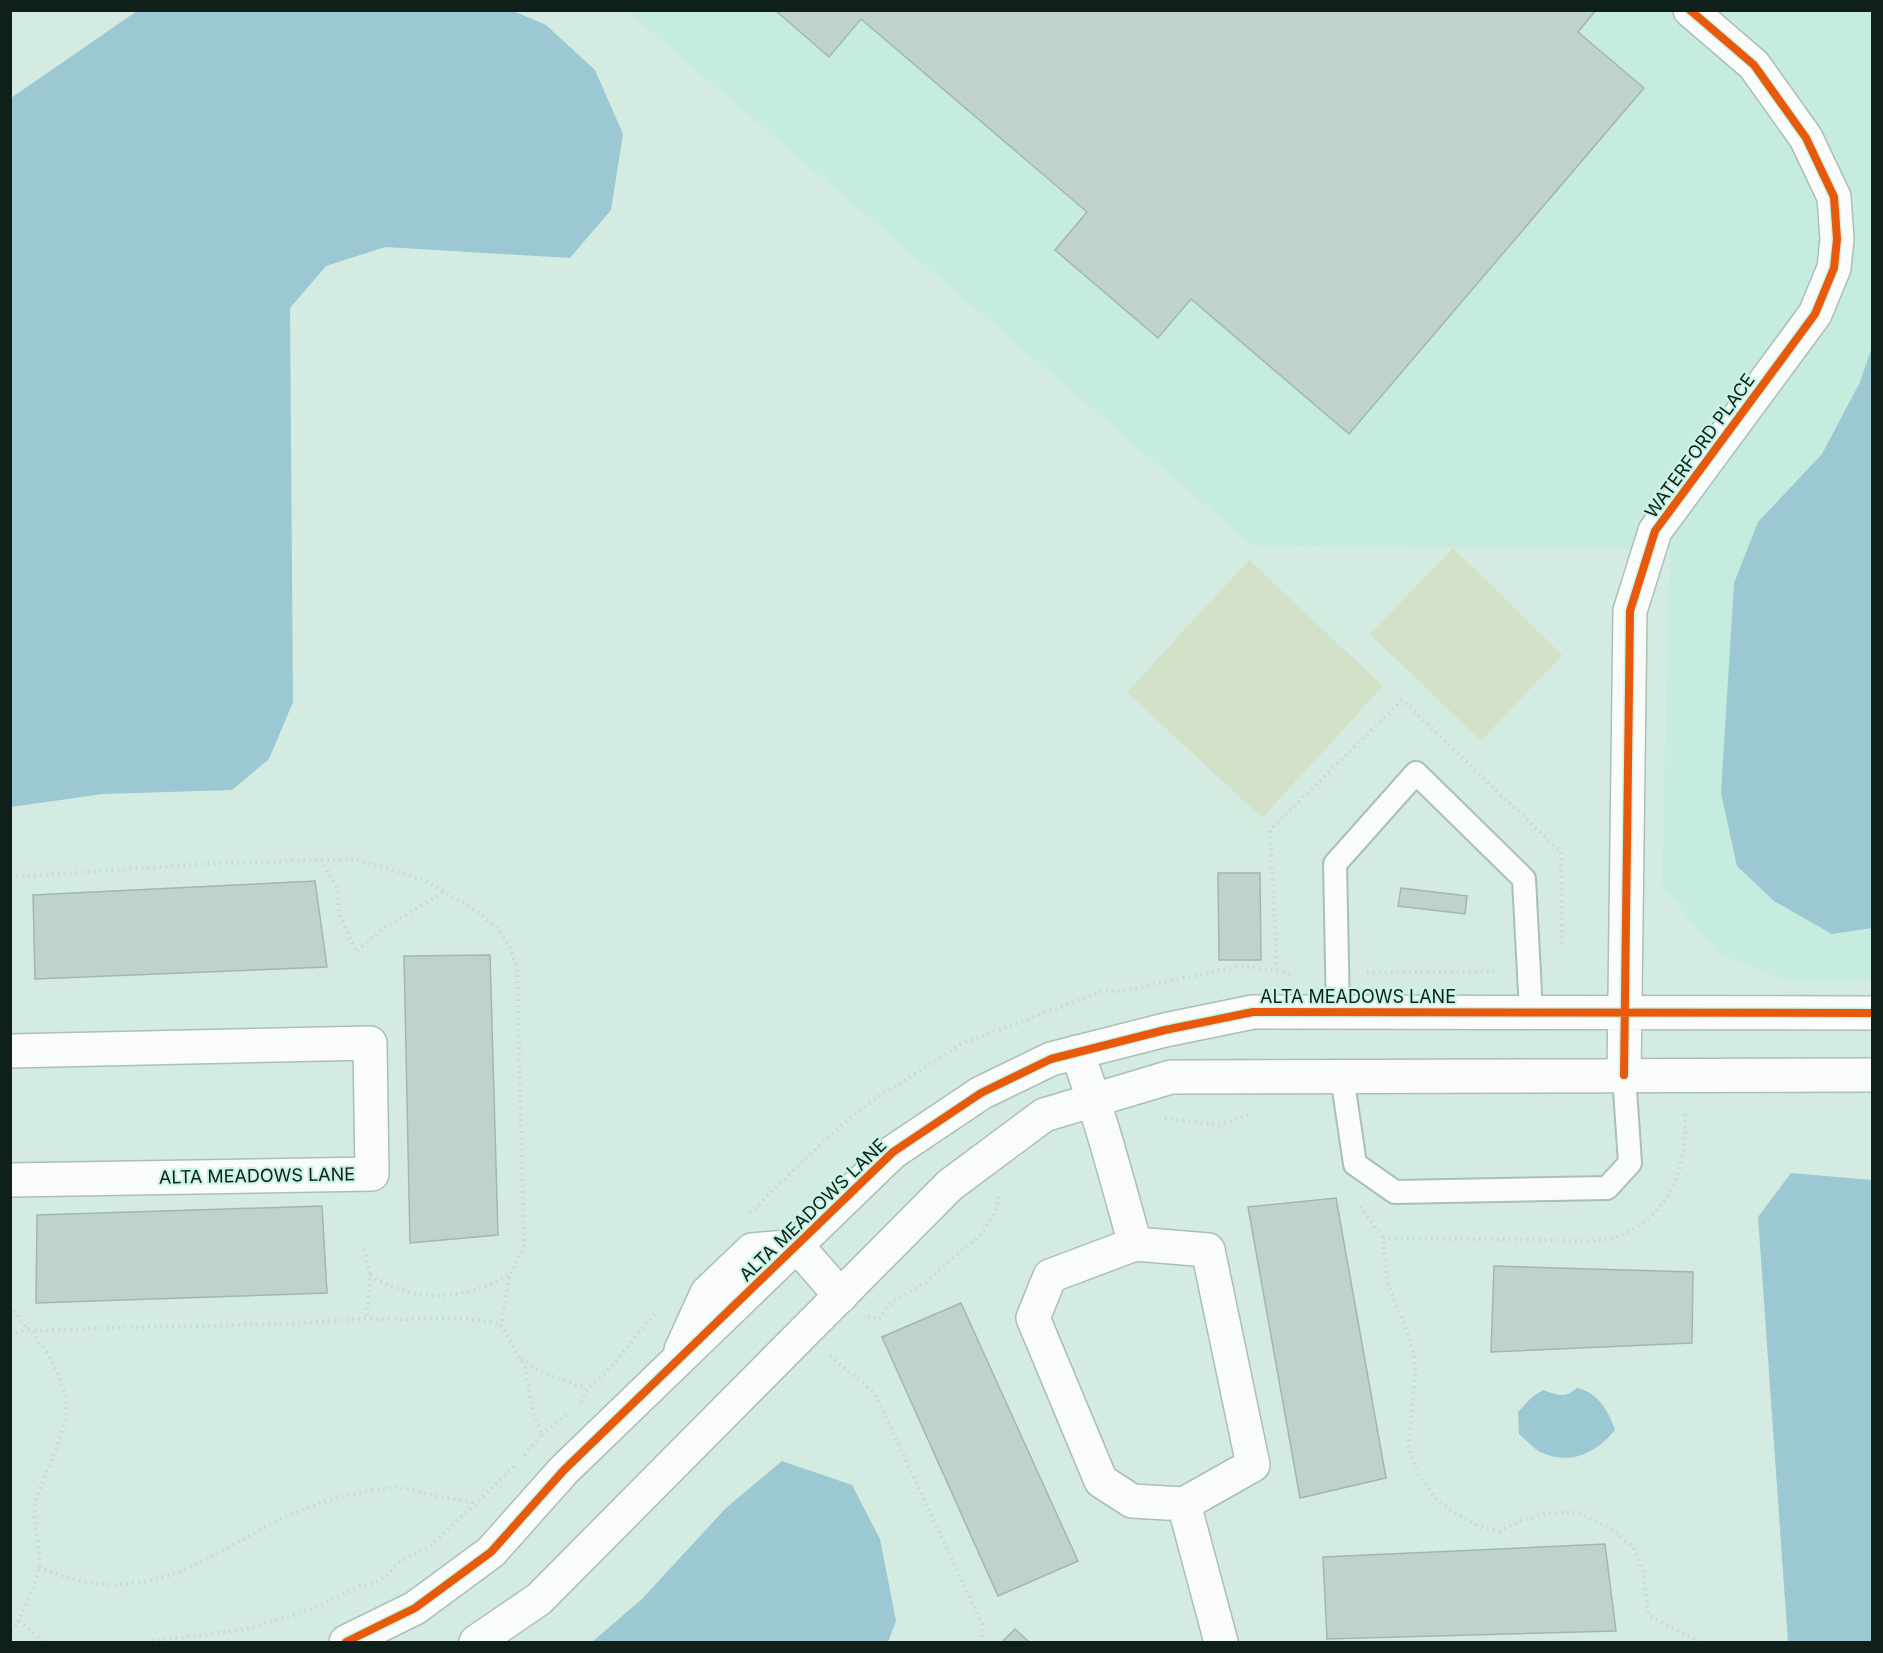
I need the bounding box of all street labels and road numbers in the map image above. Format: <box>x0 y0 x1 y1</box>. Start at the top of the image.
street label: WATERFORD PLACE <box>1640 370 1759 522</box>
street label: ALTA MEADOWS LANE <box>1260 986 1456 1007</box>
street label: ALTA MEADOWS LANE <box>735 1134 890 1285</box>
street label: ALTA MEADOWS LANE <box>159 1163 355 1188</box>

